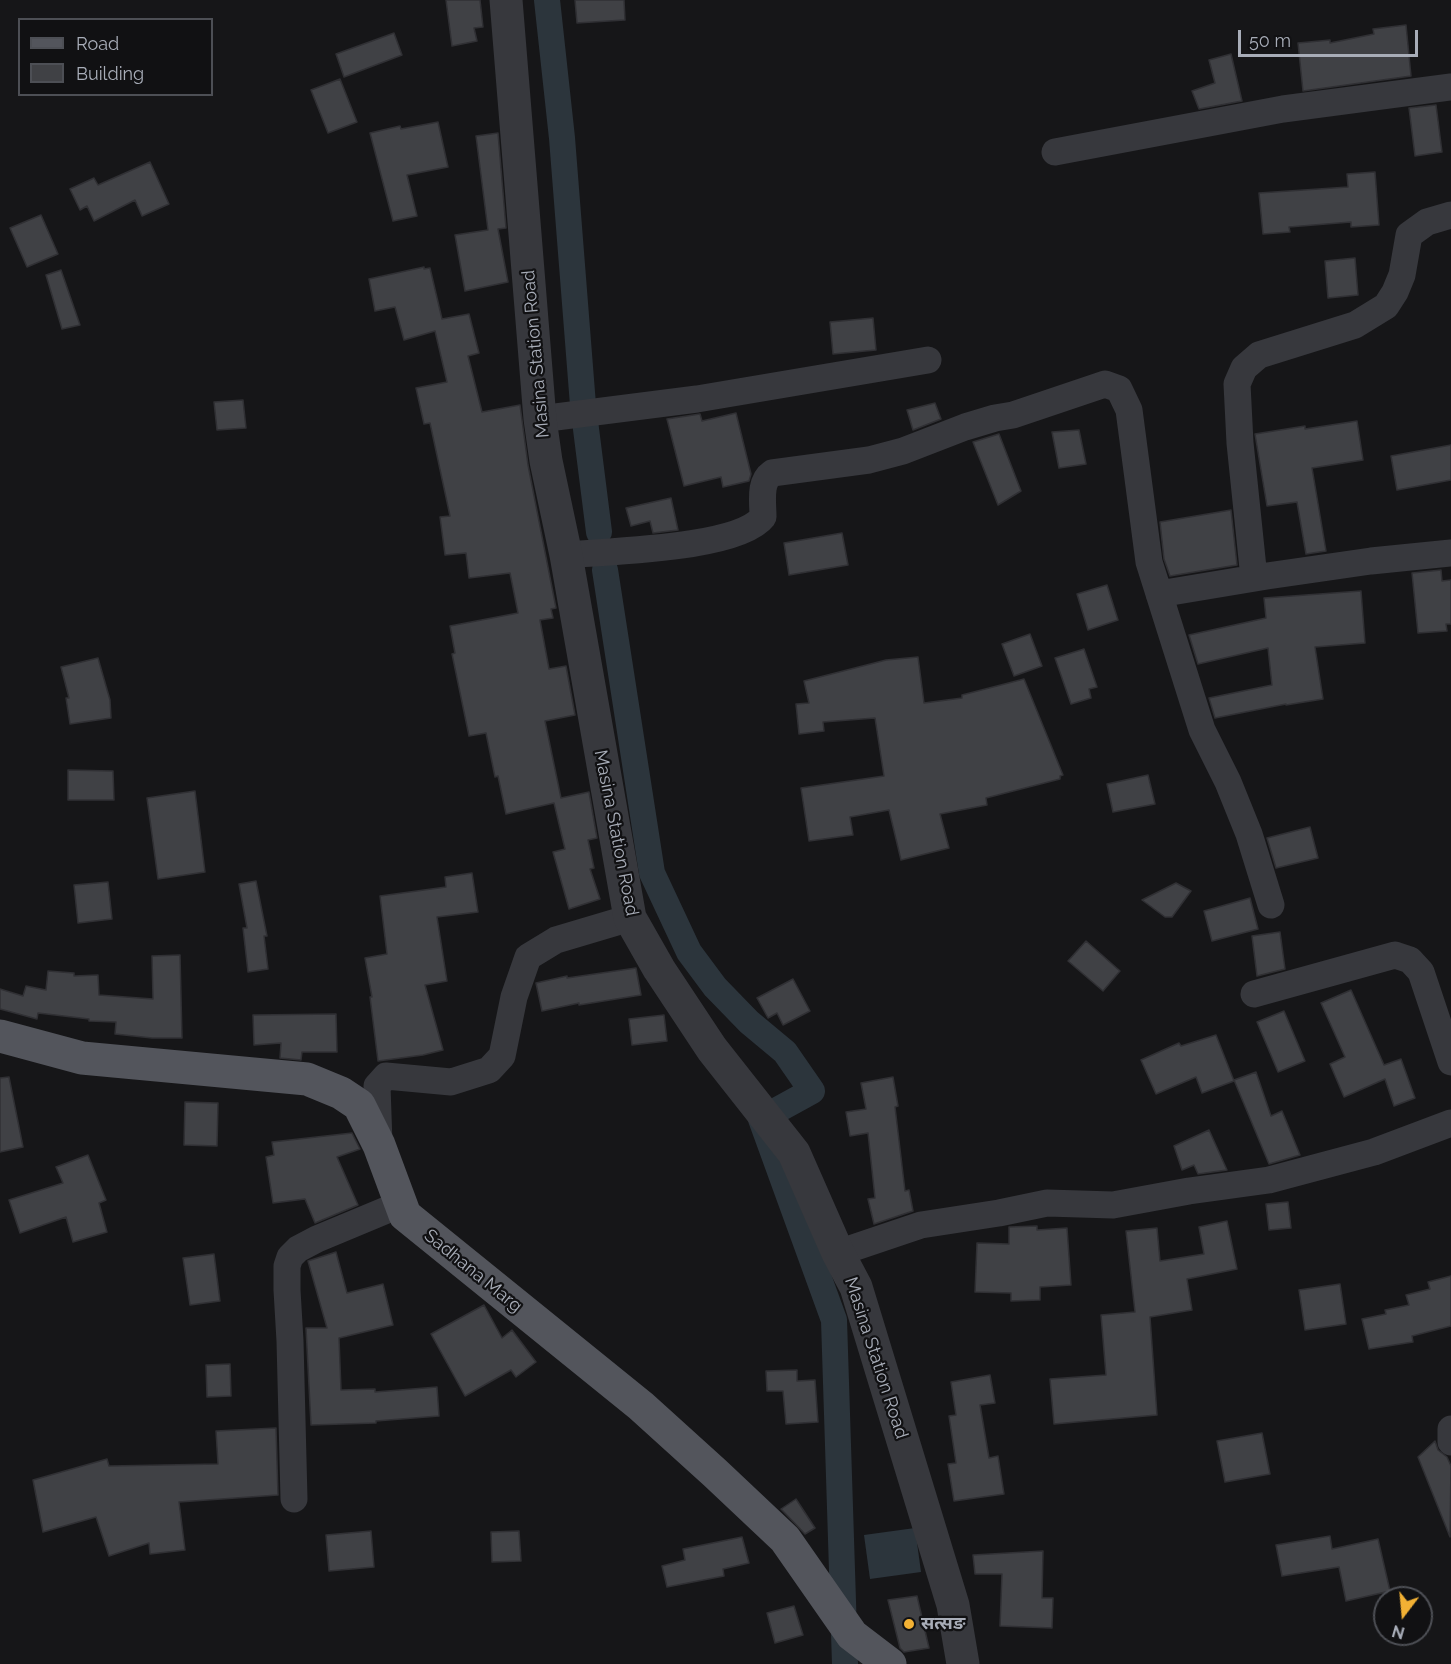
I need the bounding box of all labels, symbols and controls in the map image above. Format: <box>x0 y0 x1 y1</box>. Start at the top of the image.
legend <box>18 18 213 96</box>
scale bar <box>1241 18 1421 56</box>
text: 50 m <box>1249 30 1291 51</box>
text: Road <box>76 33 119 54</box>
text: Building <box>76 63 144 84</box>
street label: Masina Station Road <box>518 269 554 439</box>
street label: Masina Station Road <box>589 748 643 918</box>
street label: Sadhana Marg <box>420 1225 526 1317</box>
street label: Masina Station Road <box>840 1275 912 1441</box>
north arrow <box>1373 1586 1433 1646</box>
place label: सत्सङ <box>921 1613 965 1635</box>
marker: सत्सङ <box>902 1617 916 1631</box>
text: N <box>1390 1621 1407 1643</box>

